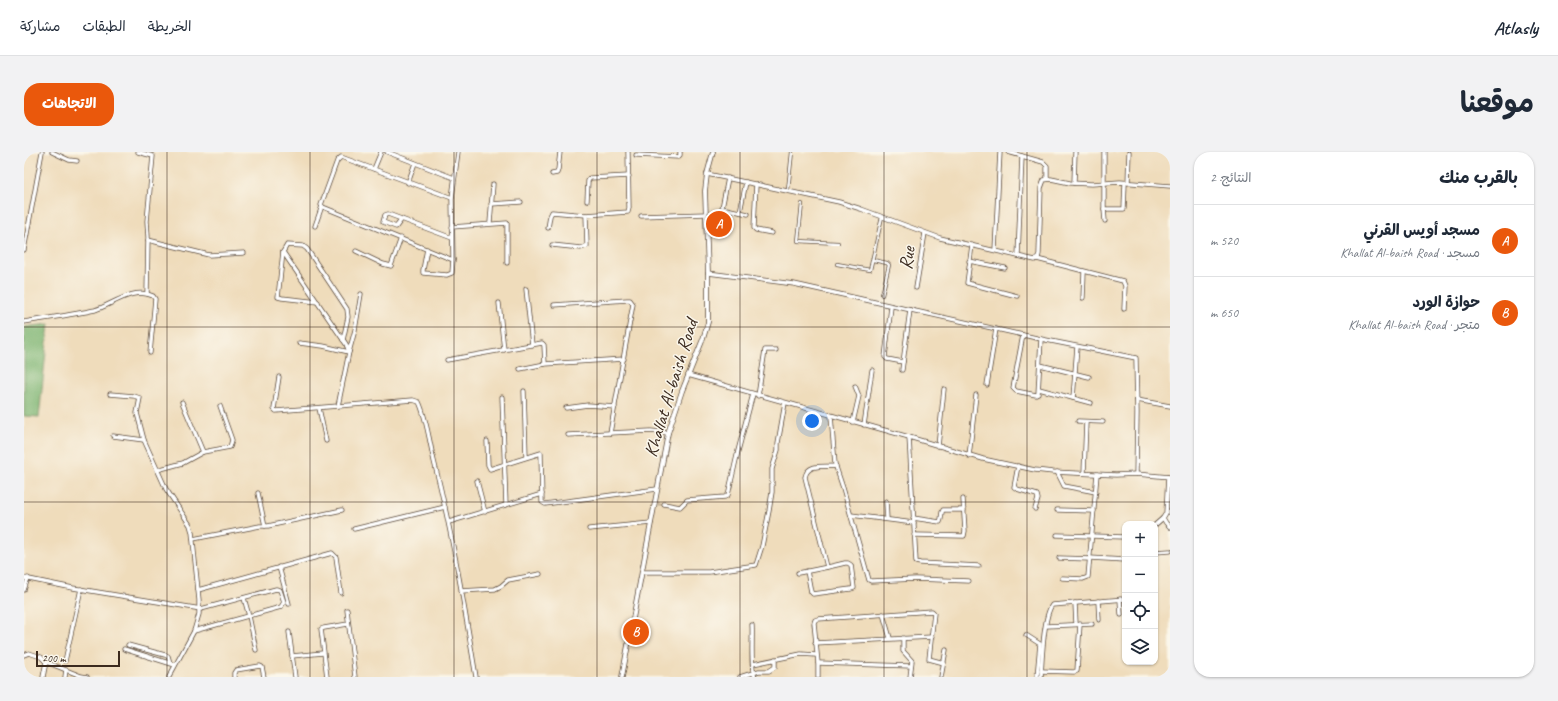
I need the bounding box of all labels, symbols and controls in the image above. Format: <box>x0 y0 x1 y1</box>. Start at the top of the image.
text: Atlasly <box>1494 16 1538 40</box>
text: مشاركة <box>20 18 60 35</box>
text: الطبقات <box>82 18 126 35</box>
text: الخريطة <box>148 18 191 35</box>
button: الاتجاهات <box>24 83 114 126</box>
text: موقعنا <box>1460 85 1534 120</box>
text: بالقرب منك <box>1439 167 1518 188</box>
text: النتائج: 2 <box>1210 170 1252 186</box>
pin: A <box>706 209 732 239</box>
text: مسجد أويس القرني <box>1363 221 1480 240</box>
text: 520 m <box>1210 233 1238 249</box>
text: A <box>1502 233 1508 249</box>
street label: Rue <box>893 243 921 271</box>
text: مسجد · Khallat Al-baish Road <box>1340 245 1480 261</box>
text: حوازة الورد <box>1413 293 1480 312</box>
text: 650 m <box>1210 305 1238 321</box>
text: B <box>1502 305 1508 321</box>
street label: Khallat Al-baish Road <box>639 313 704 460</box>
text: متجر · Khallat Al-baish Road <box>1348 317 1480 333</box>
your location <box>802 411 822 431</box>
map controls <box>1122 521 1158 665</box>
button: + <box>1122 521 1158 557</box>
button: − <box>1122 557 1158 593</box>
button: locate <box>1122 593 1158 629</box>
pin: B <box>623 617 649 647</box>
button: layers <box>1122 629 1158 665</box>
scale bar <box>36 649 120 668</box>
text: 200 m <box>42 651 66 665</box>

